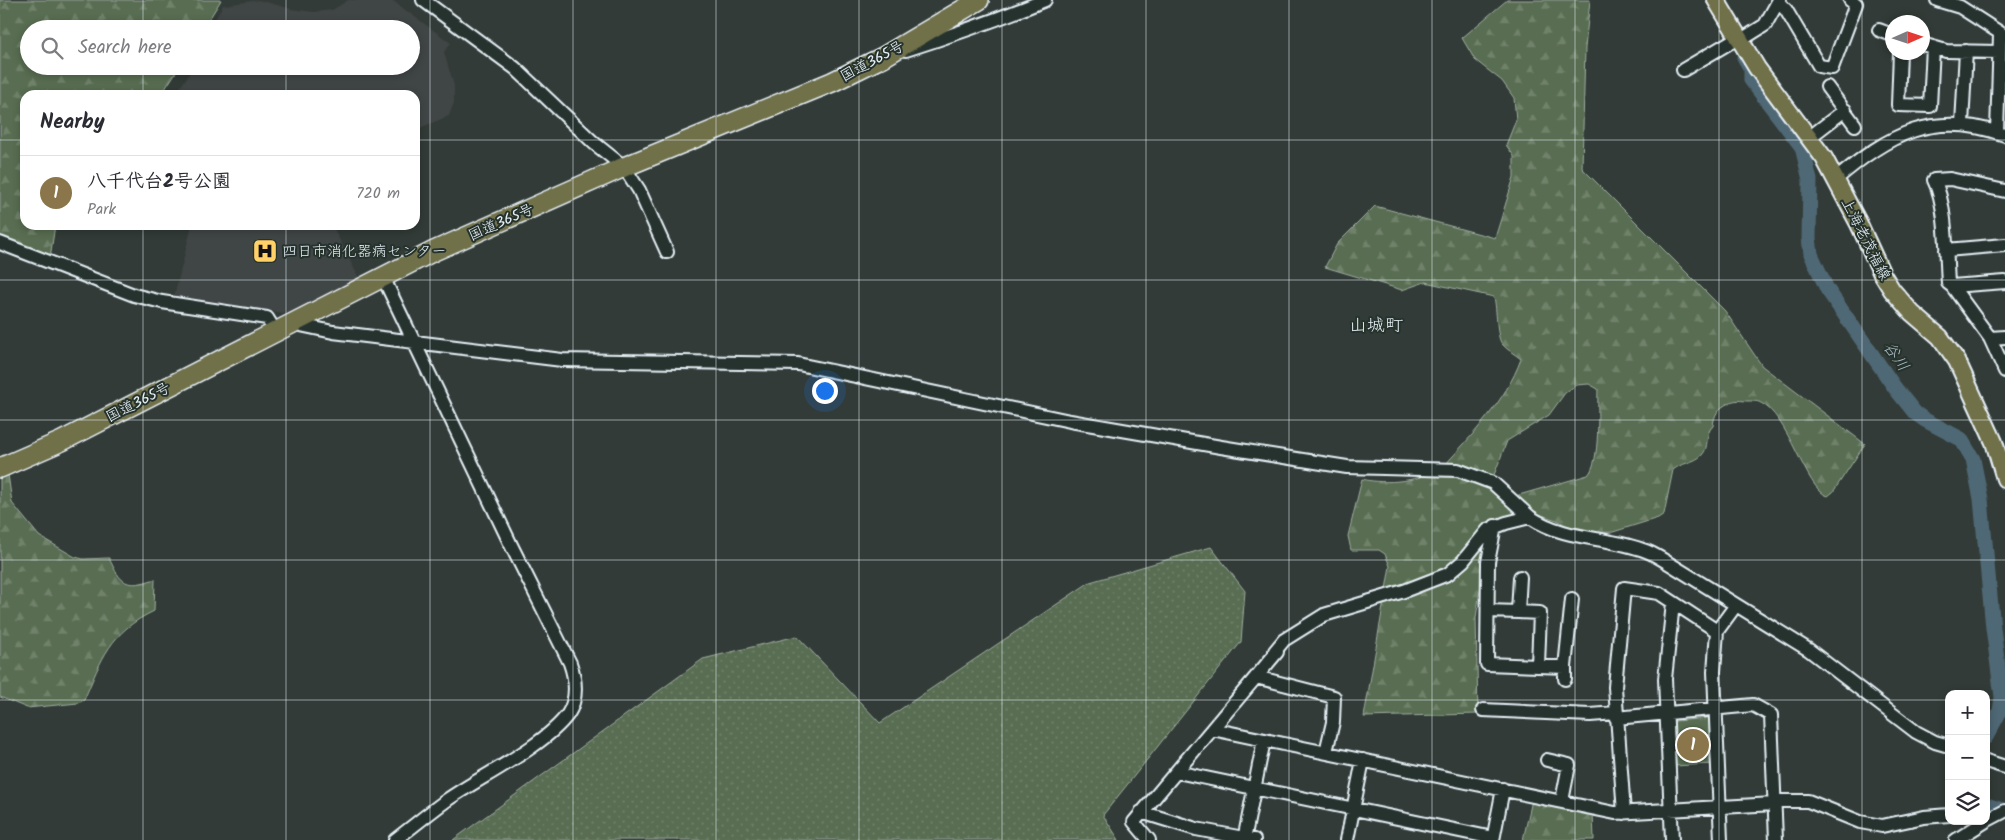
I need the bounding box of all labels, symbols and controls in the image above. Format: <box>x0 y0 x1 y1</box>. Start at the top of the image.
north arrow <box>1885 15 1930 60</box>
search box <box>20 20 420 75</box>
text: Search here <box>78 33 172 63</box>
icon: search <box>38 34 66 62</box>
street label: 国道365号 <box>836 35 909 89</box>
text: Nearby <box>40 106 105 139</box>
text: 八千代台2号公園 <box>87 167 231 197</box>
text: 1 <box>54 181 58 206</box>
text: 720 m <box>356 181 400 206</box>
street label: 上海老茂福線 <box>1834 194 1896 285</box>
text: Park <box>87 197 116 222</box>
street label: 国道365号 <box>465 198 538 248</box>
hospital icon: 四日市消化器病センター <box>252 238 278 264</box>
place label: 四日市消化器病センター <box>282 240 446 264</box>
district label: 山城町 <box>1349 312 1403 341</box>
water label: 谷川 <box>1876 337 1915 377</box>
street label: 国道365号 <box>102 376 175 429</box>
your location <box>812 378 838 404</box>
map controls <box>1945 690 1990 825</box>
button: + <box>1945 690 1990 735</box>
pin: 1 <box>1677 726 1709 764</box>
button: − <box>1945 735 1990 780</box>
button: layers <box>1945 780 1990 825</box>

